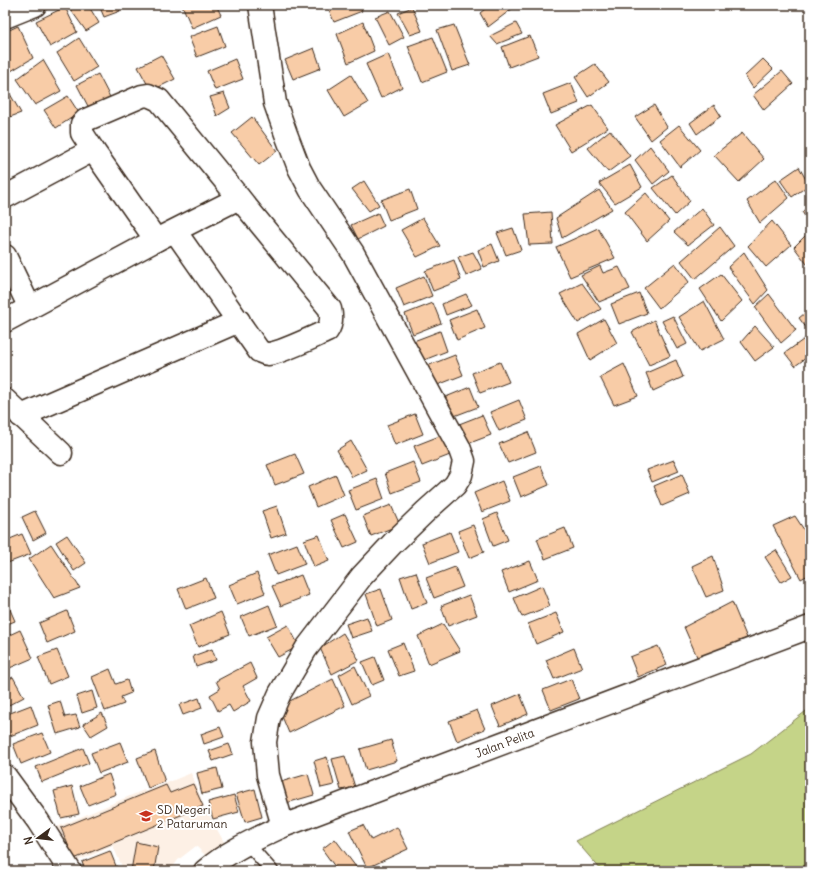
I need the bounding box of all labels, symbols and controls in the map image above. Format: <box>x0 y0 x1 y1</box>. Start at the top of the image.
street label: Jalan Pelita <box>473 724 536 760</box>
place label: SD Negeri 2 Pataruman <box>157 802 227 831</box>
school or university icon: SD Negeri 2 Pataruman <box>138 808 154 824</box>
north arrow <box>18 818 58 858</box>
text: N <box>21 835 36 846</box>

